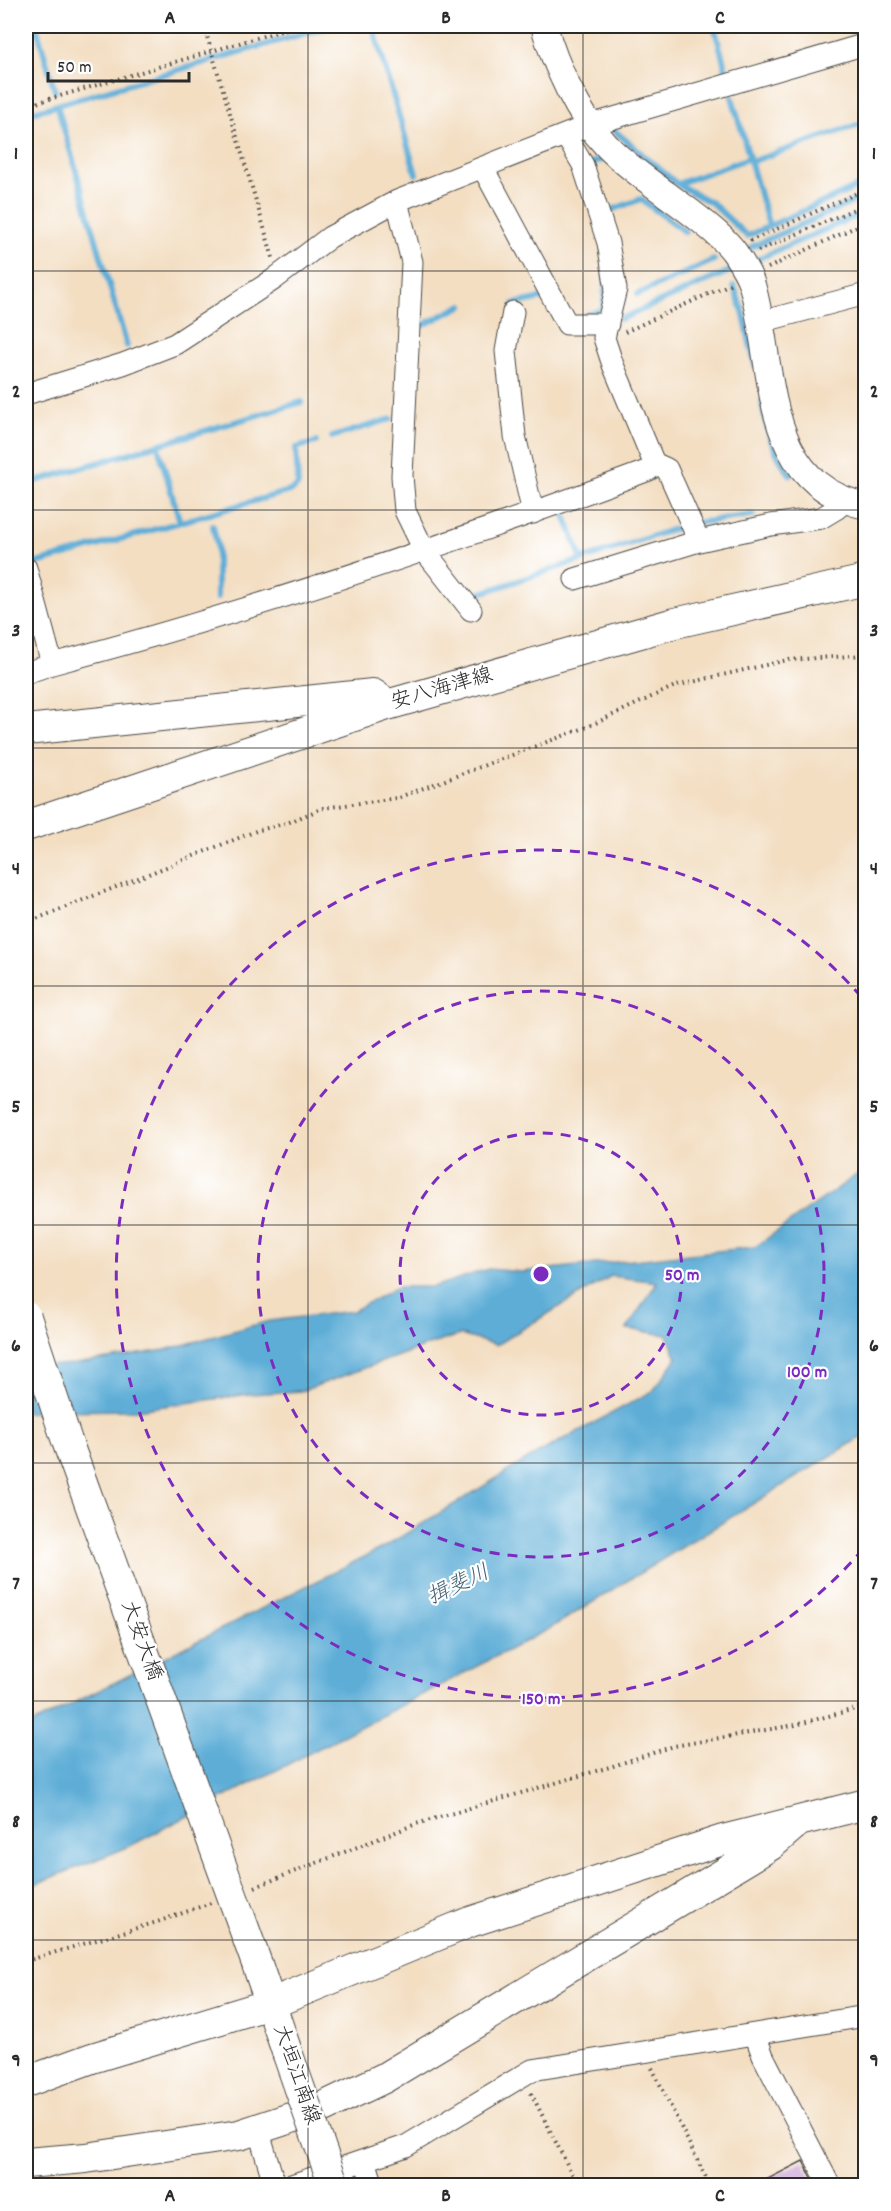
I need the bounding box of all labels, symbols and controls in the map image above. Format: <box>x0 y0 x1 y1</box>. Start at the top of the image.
text: A <box>165 5 176 33</box>
text: B <box>441 5 451 33</box>
text: C <box>715 5 725 33</box>
scale bar <box>48 45 189 83</box>
text: 50 m <box>57 56 92 81</box>
text: 1 <box>14 141 18 169</box>
text: 1 <box>872 141 876 169</box>
text: 2 <box>12 379 20 407</box>
text: 2 <box>870 379 878 407</box>
text: 3 <box>12 618 20 646</box>
text: 3 <box>870 618 878 646</box>
street label: 安八海津線 <box>387 661 497 719</box>
text: 4 <box>12 856 20 884</box>
text: 4 <box>870 856 878 884</box>
text: 5 <box>11 1094 21 1122</box>
text: 5 <box>869 1094 879 1122</box>
centre of rings <box>531 1264 551 1284</box>
text: 50 m <box>665 1264 699 1289</box>
text: 6 <box>11 1333 21 1361</box>
text: 6 <box>869 1333 879 1361</box>
text: 100 m <box>787 1361 827 1386</box>
water label: 揖斐川 <box>423 1558 495 1614</box>
text: 7 <box>12 1571 20 1599</box>
text: 7 <box>870 1571 878 1599</box>
street label: 大安大橋 <box>112 1596 168 1686</box>
text: 150 m <box>522 1688 560 1713</box>
text: 8 <box>12 1809 20 1837</box>
text: 8 <box>870 1809 878 1837</box>
street label: 大垣江南線 <box>264 2020 326 2130</box>
text: 9 <box>11 2048 21 2076</box>
text: 9 <box>869 2048 879 2076</box>
text: A <box>165 2183 176 2211</box>
text: B <box>441 2183 451 2211</box>
text: C <box>715 2183 725 2211</box>

